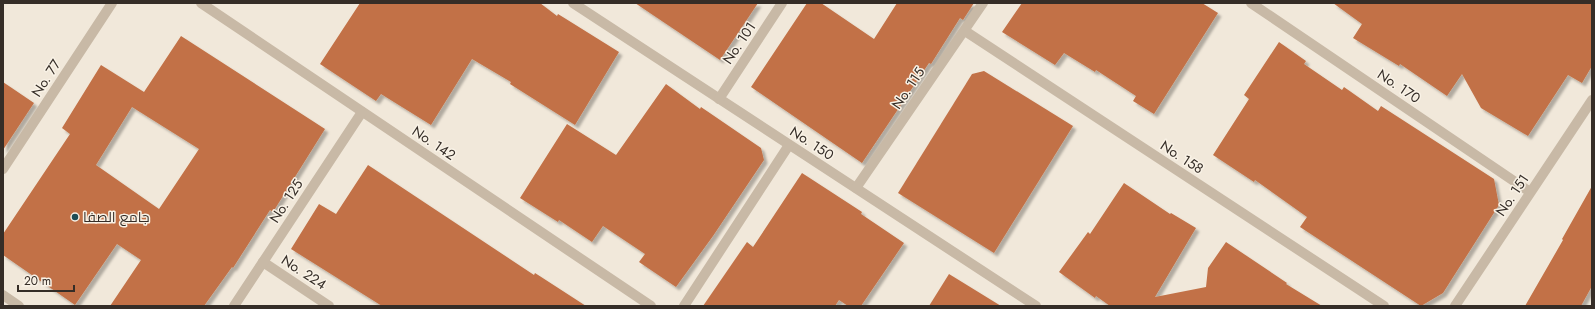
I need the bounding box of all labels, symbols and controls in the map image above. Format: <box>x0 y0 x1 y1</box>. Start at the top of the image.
street label: No. 101 <box>718 18 760 68</box>
street label: No. 77 <box>26 55 66 101</box>
street label: No. 115 <box>887 63 929 113</box>
street label: No. 170 <box>1373 64 1425 108</box>
street label: No. 142 <box>408 121 460 165</box>
street label: No. 150 <box>786 121 838 165</box>
street label: No. 158 <box>1156 136 1208 178</box>
street label: No. 151 <box>1491 170 1533 220</box>
street label: No. 125 <box>264 175 308 227</box>
place label: جامع الصفا <box>83 207 150 227</box>
marker: جامع الصفا <box>70 212 80 222</box>
street label: No. 224 <box>277 250 331 294</box>
scale bar <box>18 267 74 293</box>
text: 20 m <box>24 272 51 290</box>

